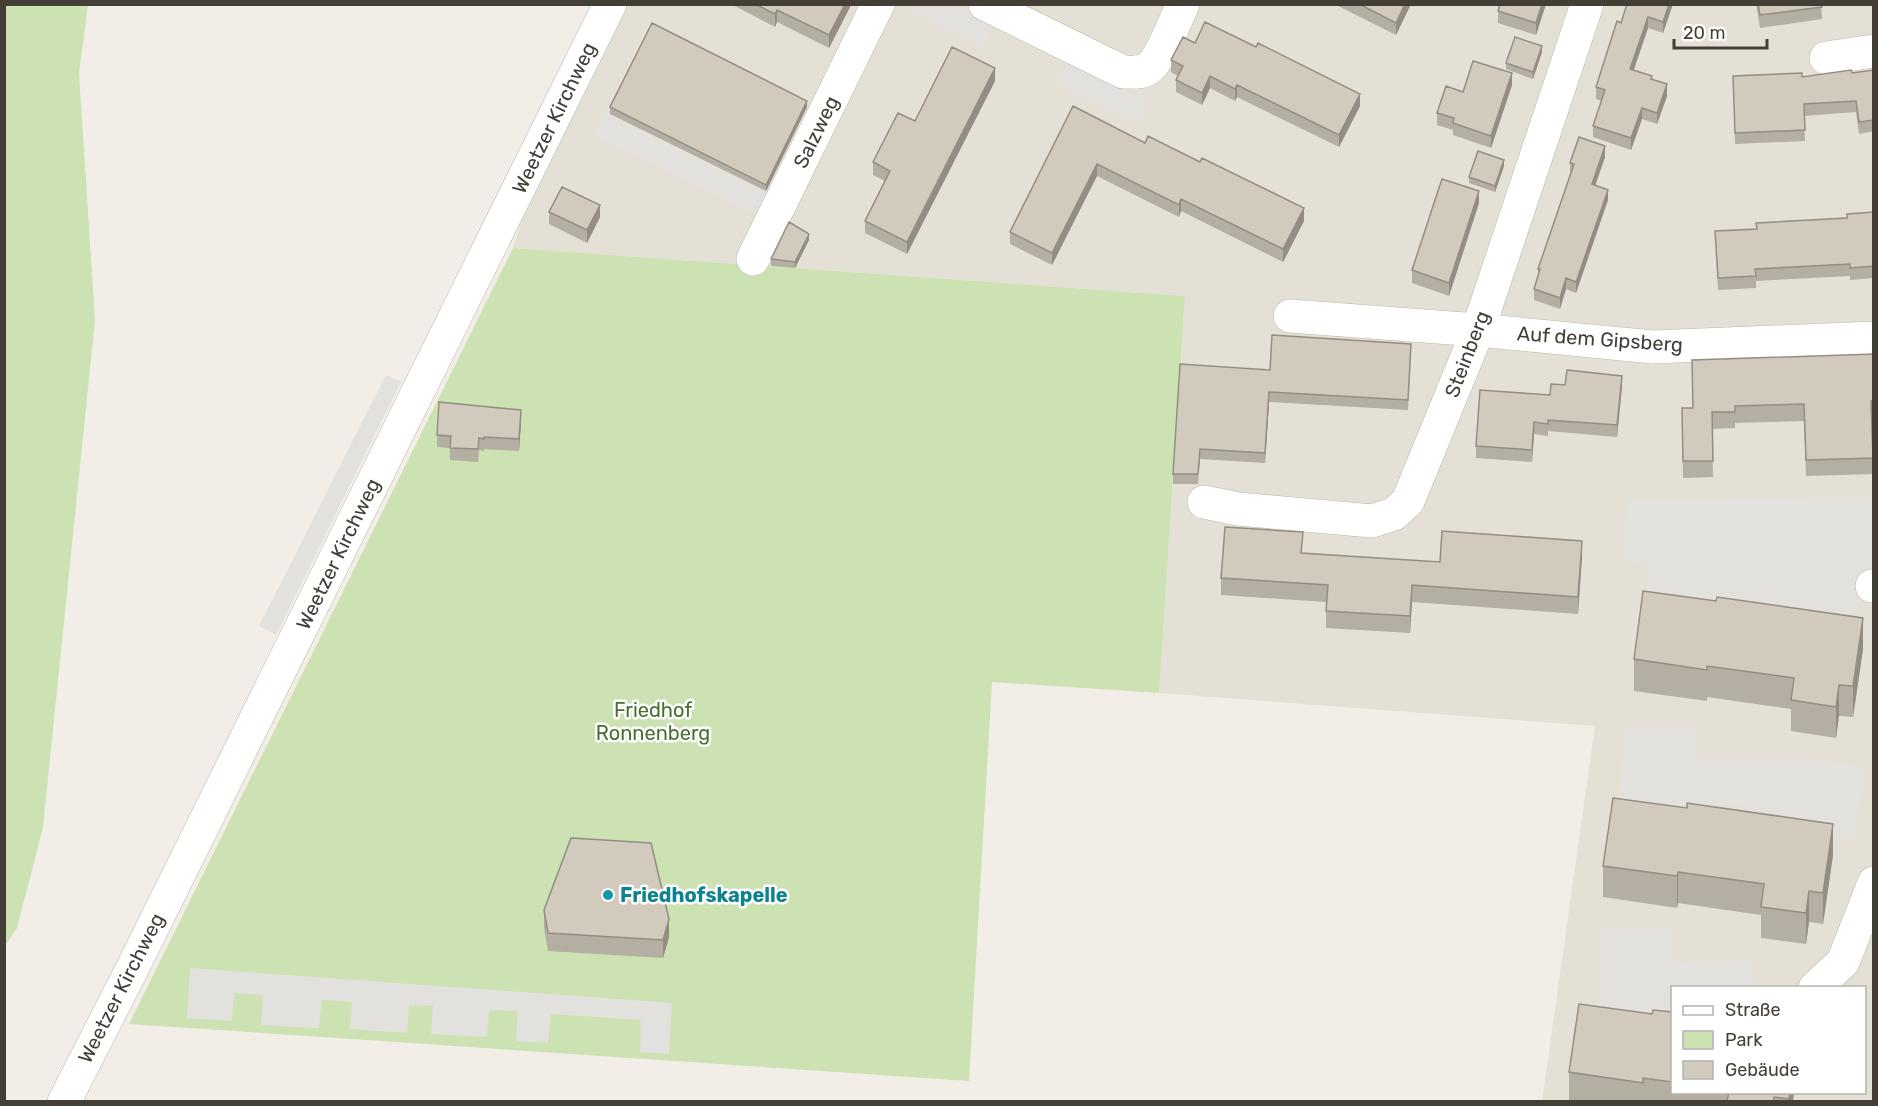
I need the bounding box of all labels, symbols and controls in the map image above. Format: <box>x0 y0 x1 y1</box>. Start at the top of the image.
scale bar <box>1674 12 1767 50</box>
text: 20 m <box>1683 22 1725 44</box>
street label: Weetzer Kirchweg <box>507 38 601 198</box>
street label: Salzweg <box>788 92 844 172</box>
street label: Steinberg <box>1440 307 1494 401</box>
street label: Auf dem Gipsberg <box>1516 321 1684 357</box>
street label: Weetzer Kirchweg <box>291 474 385 634</box>
park label: Friedhof Ronnenberg <box>596 698 710 745</box>
place label: Friedhofskapelle <box>620 883 788 907</box>
marker: Friedhofskapelle <box>601 888 615 902</box>
street label: Weetzer Kirchweg <box>73 909 169 1067</box>
legend <box>1671 986 1866 1094</box>
text: Straße <box>1725 999 1781 1021</box>
text: Park <box>1725 1029 1763 1051</box>
text: Gebäude <box>1725 1059 1800 1081</box>

